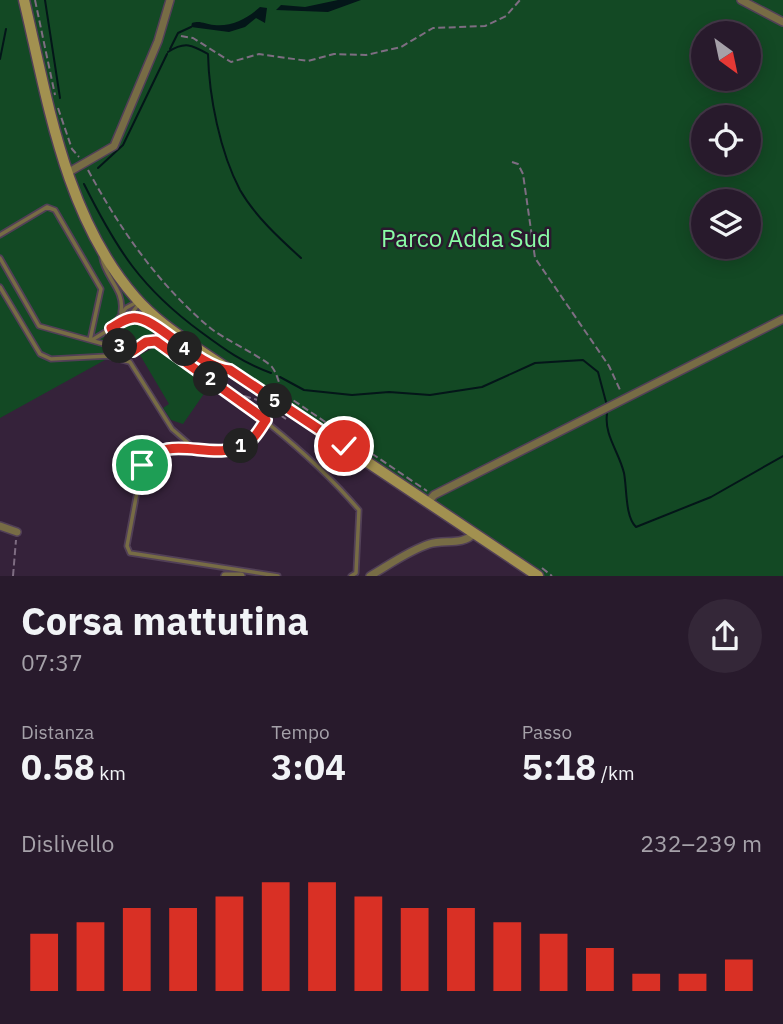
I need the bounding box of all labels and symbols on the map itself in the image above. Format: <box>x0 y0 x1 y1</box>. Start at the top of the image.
north arrow <box>691 21 761 91</box>
park label: Parco Adda Sud <box>381 222 551 254</box>
pin: 3 <box>102 328 138 364</box>
pin: 4 <box>168 332 202 366</box>
pin: 2 <box>194 362 228 396</box>
pin: 5 <box>258 384 292 418</box>
pin <box>314 416 374 476</box>
pin: 1 <box>224 428 258 464</box>
pin <box>112 435 172 495</box>

